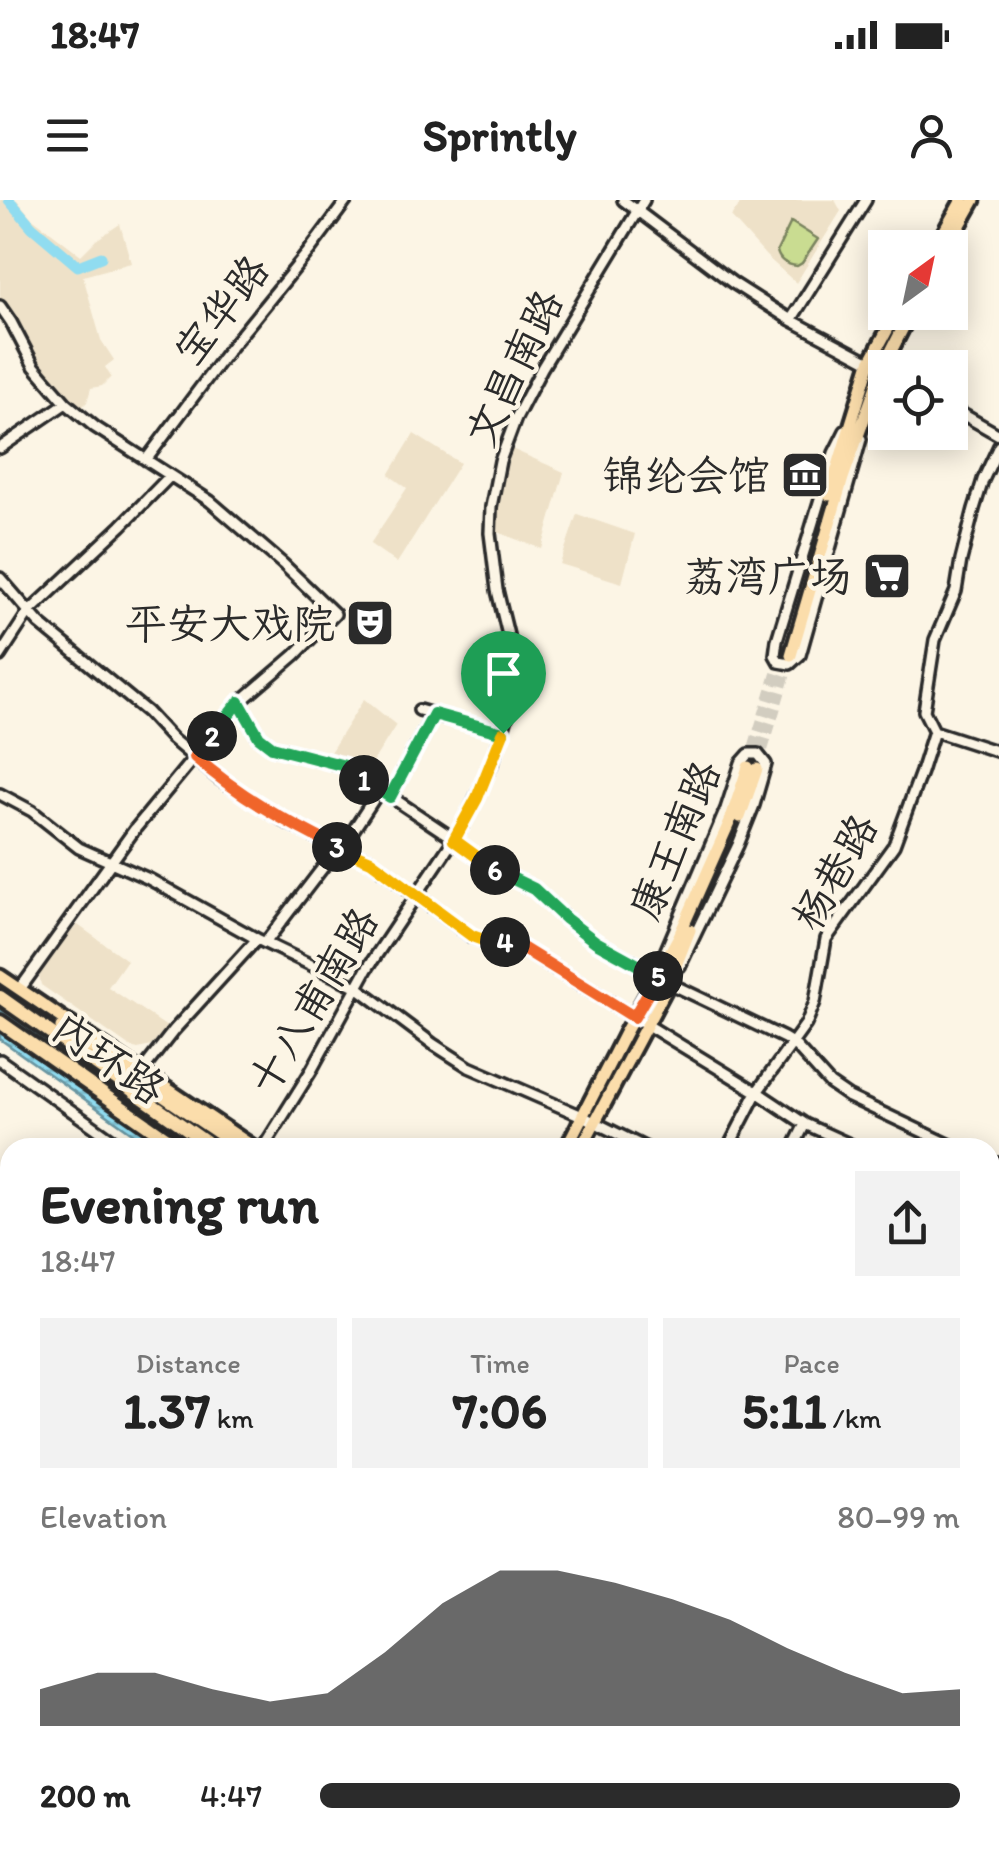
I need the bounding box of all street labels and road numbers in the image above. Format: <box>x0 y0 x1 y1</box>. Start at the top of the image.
street label: 宝华路 <box>162 245 280 375</box>
street label: 文昌南路 <box>454 281 574 455</box>
street label: 康王南路 <box>619 753 731 927</box>
street label: 杨巷路 <box>781 805 889 939</box>
street label: 十八甫南路 <box>237 898 389 1104</box>
street label: 内环路 <box>43 1001 175 1115</box>

